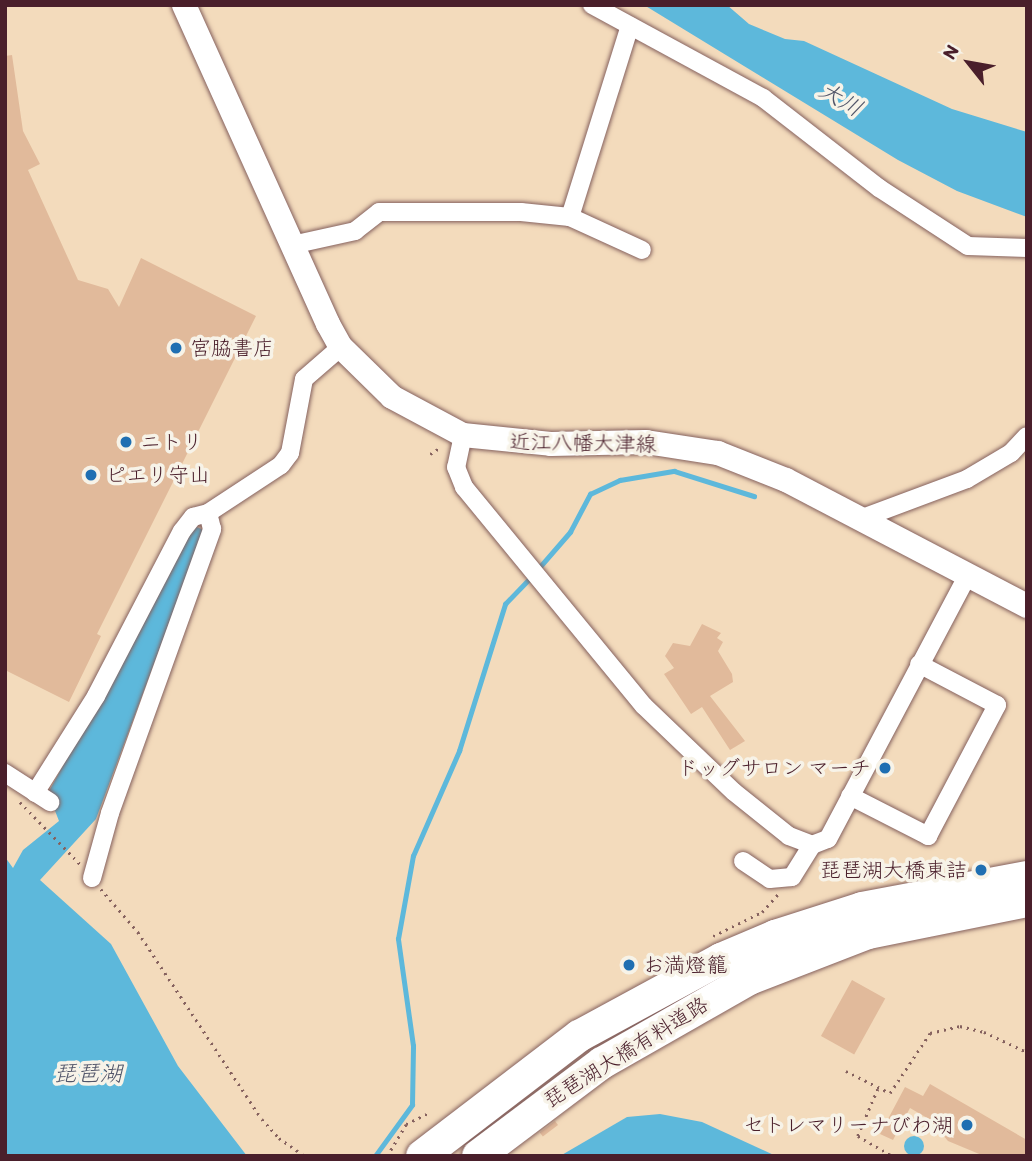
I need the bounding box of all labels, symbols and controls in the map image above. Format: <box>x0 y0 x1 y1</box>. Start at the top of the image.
north arrow <box>934 28 1004 98</box>
text: N <box>937 41 964 63</box>
water label: 大川 <box>814 76 868 122</box>
place label: 宮脇書店 <box>190 335 274 361</box>
marker: 宮脇書店 <box>168 340 184 356</box>
place label: ニトリ <box>140 429 203 455</box>
street label: 近江八幡大津線 <box>509 429 657 457</box>
marker: ニトリ <box>118 434 134 450</box>
place label: ピエリ守山 <box>105 462 210 488</box>
marker: ピエリ守山 <box>83 467 99 483</box>
place label: ドッグサロン マーチ <box>677 755 871 781</box>
marker: ドッグサロン マーチ <box>877 760 893 776</box>
place label: 琵琶湖大橋東詰 <box>820 857 967 883</box>
marker: 琵琶湖大橋東詰 <box>973 862 989 878</box>
place label: お満燈籠 <box>643 952 727 978</box>
marker: お満燈籠 <box>621 957 637 973</box>
street label: 琵琶湖大橋有料道路 <box>539 991 713 1113</box>
water label: 琵琶湖 <box>54 1059 122 1087</box>
place label: セトレマリーナびわ湖 <box>743 1112 953 1138</box>
marker: セトレマリーナびわ湖 <box>959 1117 975 1133</box>

